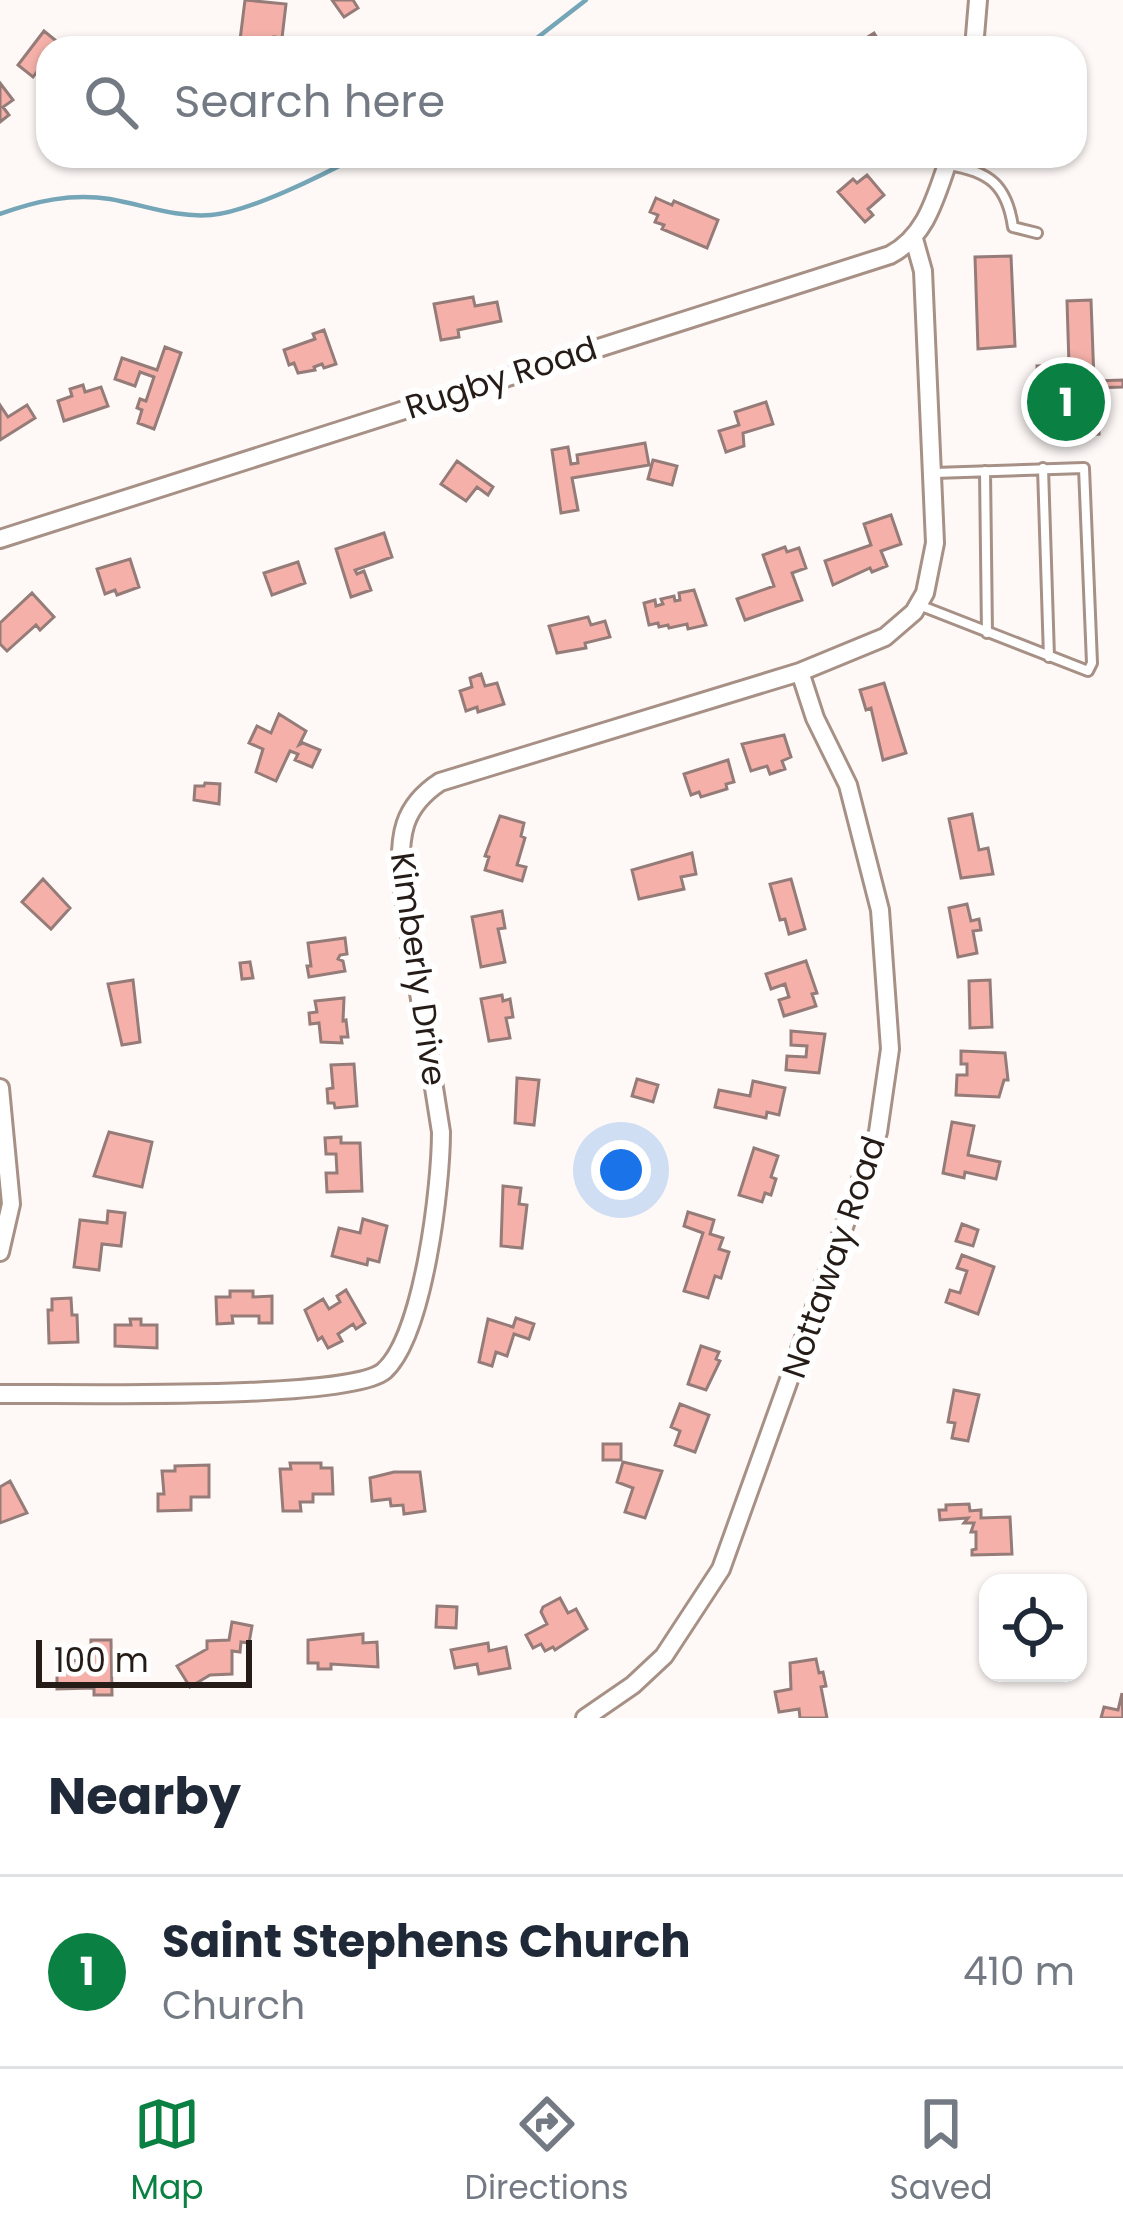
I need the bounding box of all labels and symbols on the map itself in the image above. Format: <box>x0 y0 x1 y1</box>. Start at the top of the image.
street label: Rugby Road <box>399 324 603 431</box>
pin: 1 <box>1027 357 1105 447</box>
street label: Kimberly Drive <box>379 849 458 1089</box>
street label: Nottaway Road <box>770 1130 897 1385</box>
your location <box>591 1140 651 1200</box>
scale bar <box>36 1634 252 1687</box>

